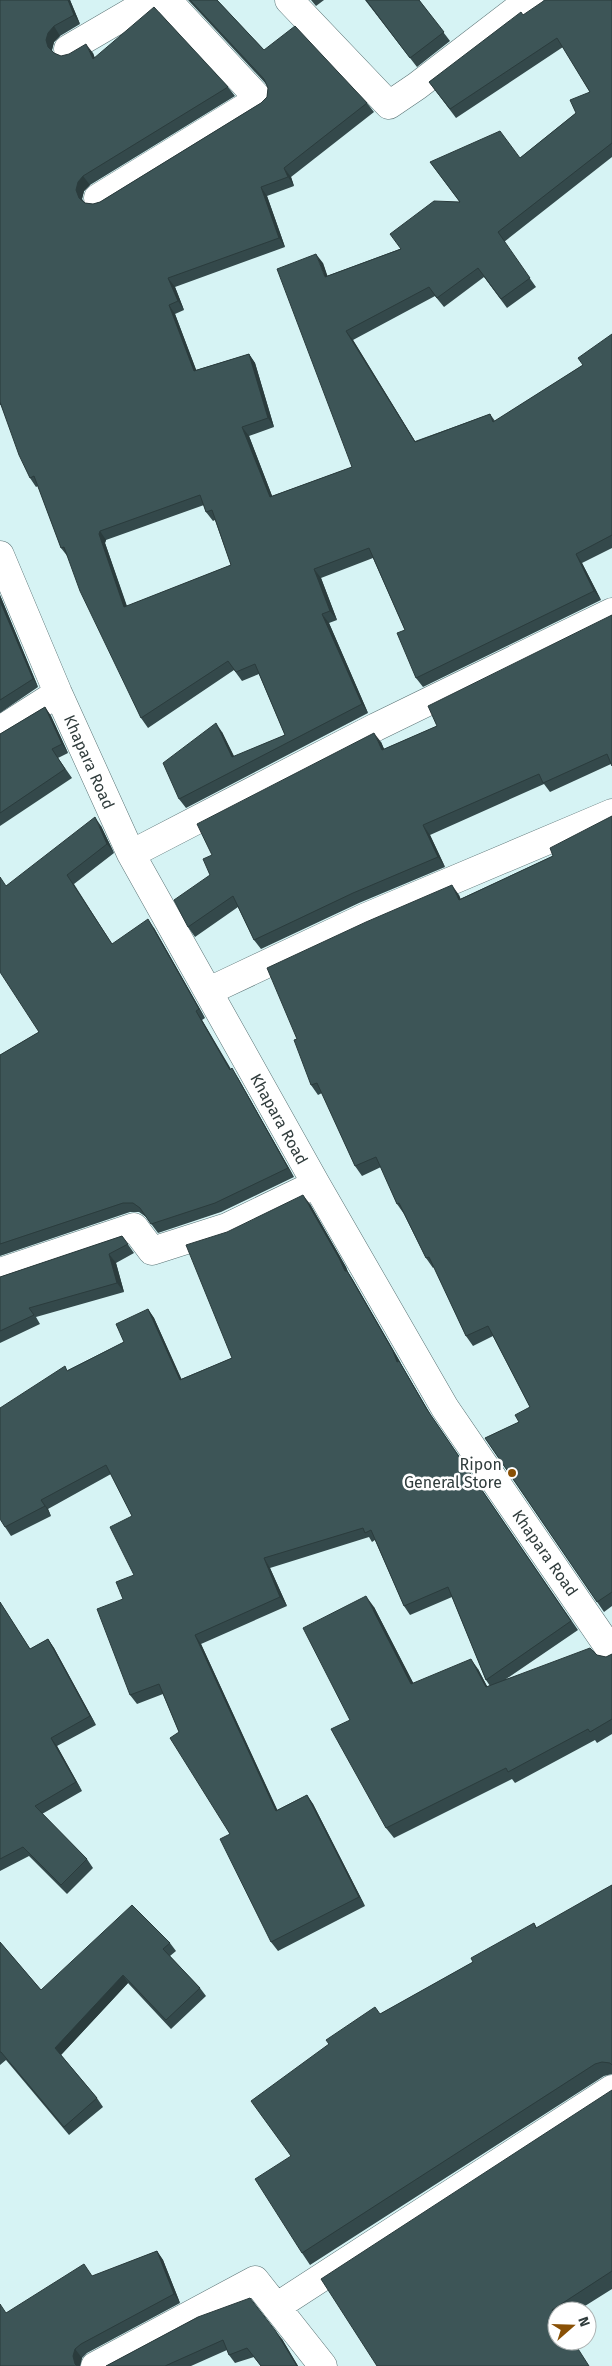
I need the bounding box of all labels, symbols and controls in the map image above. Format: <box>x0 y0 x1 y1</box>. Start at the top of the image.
street label: Khapara Road <box>60 712 118 812</box>
street label: Khapara Road <box>246 1070 312 1168</box>
place label: Ripon General Store <box>404 1455 502 1492</box>
marker: Ripon General Store <box>506 1467 518 1479</box>
street label: Khapara Road <box>508 1506 582 1600</box>
north arrow <box>547 2301 597 2351</box>
text: N <box>574 2314 593 2329</box>

